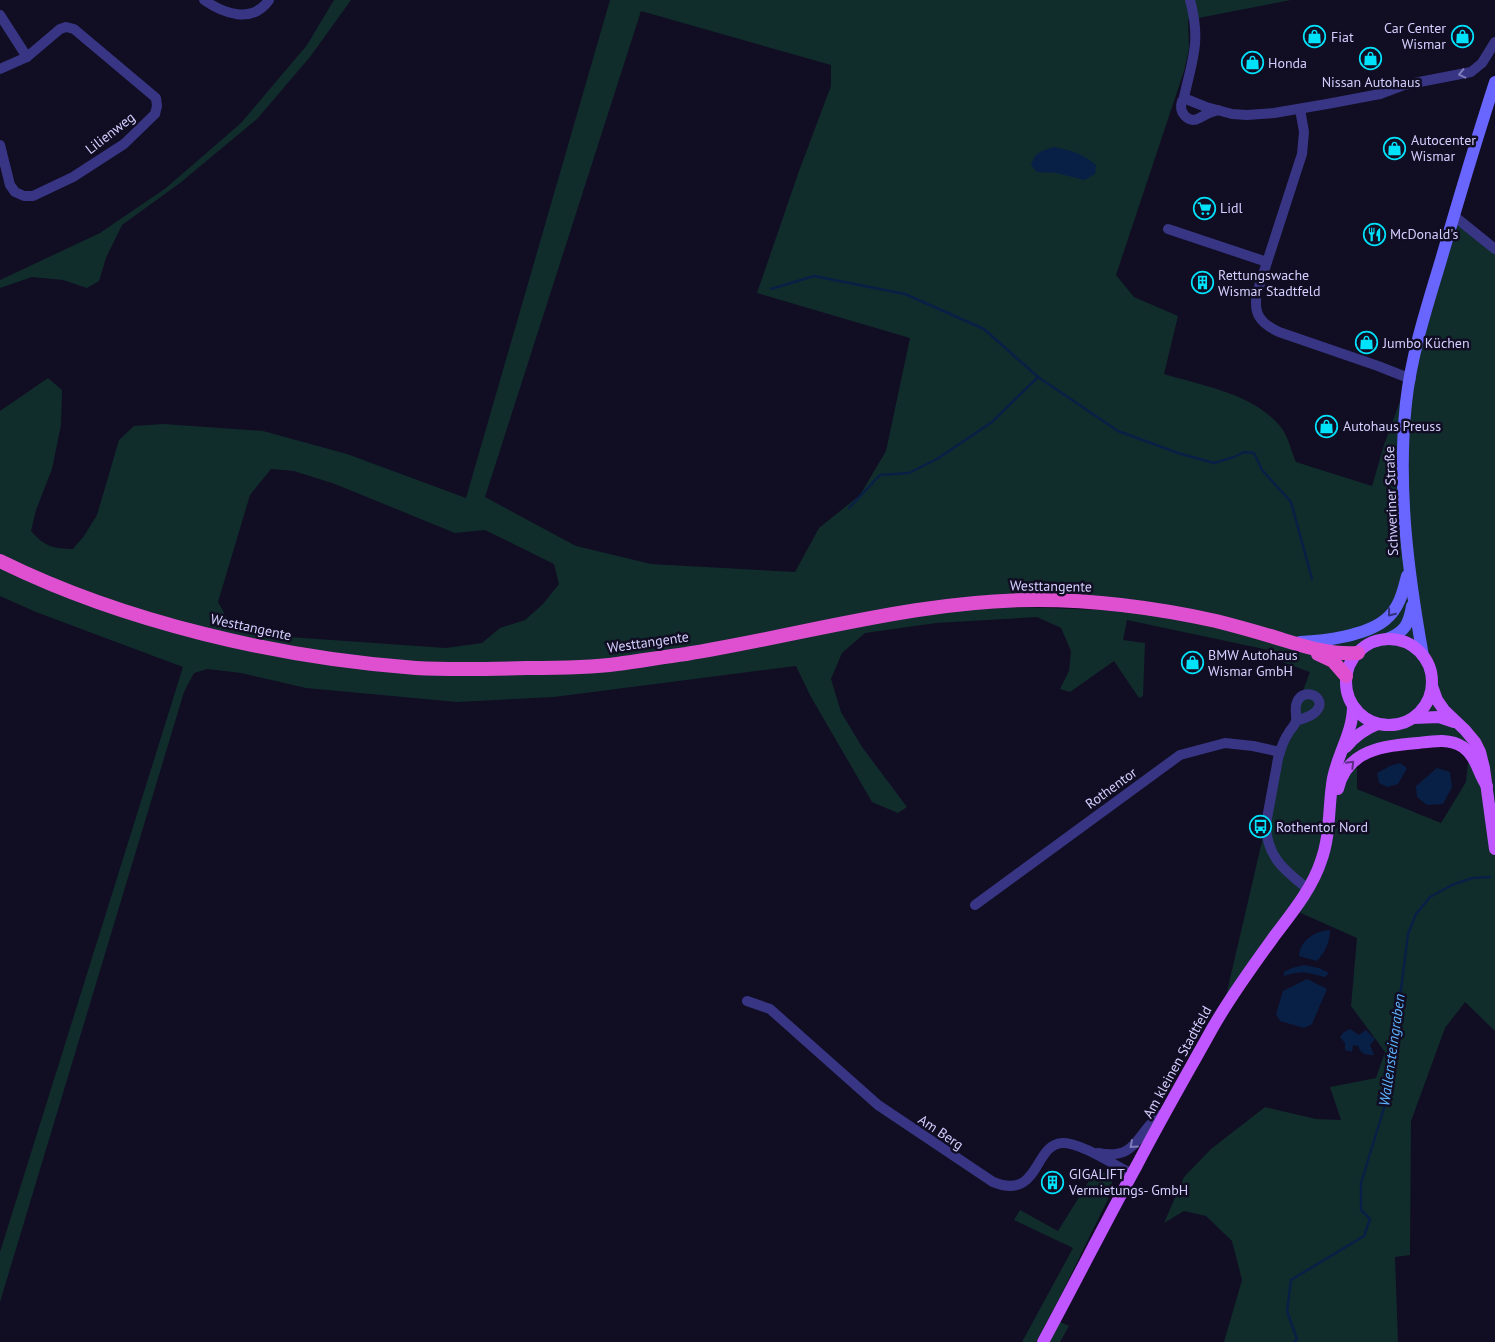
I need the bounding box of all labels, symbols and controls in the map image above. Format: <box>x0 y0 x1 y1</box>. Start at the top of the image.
place label: Car Center Wismar <box>1384 19 1446 53</box>
shop icon: Car Center Wismar <box>1450 24 1474 48</box>
shop icon: Fiat <box>1303 25 1327 49</box>
place label: Fiat <box>1331 28 1354 46</box>
shop icon: Nissan Autohaus <box>1359 47 1383 71</box>
shop icon: Honda <box>1240 51 1264 75</box>
place label: Honda <box>1268 54 1307 72</box>
one-way arrow <box>1457 68 1466 79</box>
place label: Nissan Autohaus <box>1322 73 1420 91</box>
street label: Lilienweg <box>82 108 138 158</box>
place label: Autocenter Wismar <box>1411 131 1476 165</box>
shop icon: Autocenter Wismar <box>1383 136 1407 160</box>
supermarket icon: Lidl <box>1192 196 1216 220</box>
place label: Lidl <box>1220 199 1243 217</box>
restaurant icon: McDonald's <box>1362 222 1386 246</box>
place label: McDonald's <box>1390 225 1458 243</box>
place label: Rettungswache Wismar Stadtfeld <box>1218 266 1321 300</box>
building icon: Rettungswache Wismar Stadtfeld <box>1190 271 1214 295</box>
shop icon: Jumbo Küchen <box>1355 331 1379 355</box>
place label: Jumbo Küchen <box>1382 334 1470 352</box>
shop icon: Autohaus Preuss <box>1315 414 1339 438</box>
place label: Autohaus Preuss <box>1343 417 1441 435</box>
street label: Schweriner Straße <box>1380 446 1402 556</box>
street label: Westtangente <box>1010 576 1092 596</box>
one-way arrow <box>1388 607 1397 617</box>
street label: Westtangente <box>209 610 293 644</box>
street label: Westtangente <box>606 627 690 657</box>
place label: BMW Autohaus Wismar GmbH <box>1208 646 1298 680</box>
shop icon: BMW Autohaus Wismar GmbH <box>1180 651 1204 675</box>
one-way arrow <box>1345 761 1354 770</box>
street label: Rothentor <box>1082 763 1140 813</box>
bus stop icon: Rothentor Nord <box>1248 815 1272 839</box>
place label: Rothentor Nord <box>1276 818 1368 836</box>
water label: Wallensteingraben <box>1374 992 1409 1107</box>
street label: Am kleinen Stadtfeld <box>1139 1003 1215 1121</box>
street label: Am Berg <box>915 1110 967 1154</box>
one-way arrow <box>1130 1139 1139 1148</box>
place label: GIGALIFT Vermietungs- GmbH <box>1068 1165 1188 1199</box>
building icon: GIGALIFT Vermietungs- GmbH <box>1041 1170 1065 1194</box>

